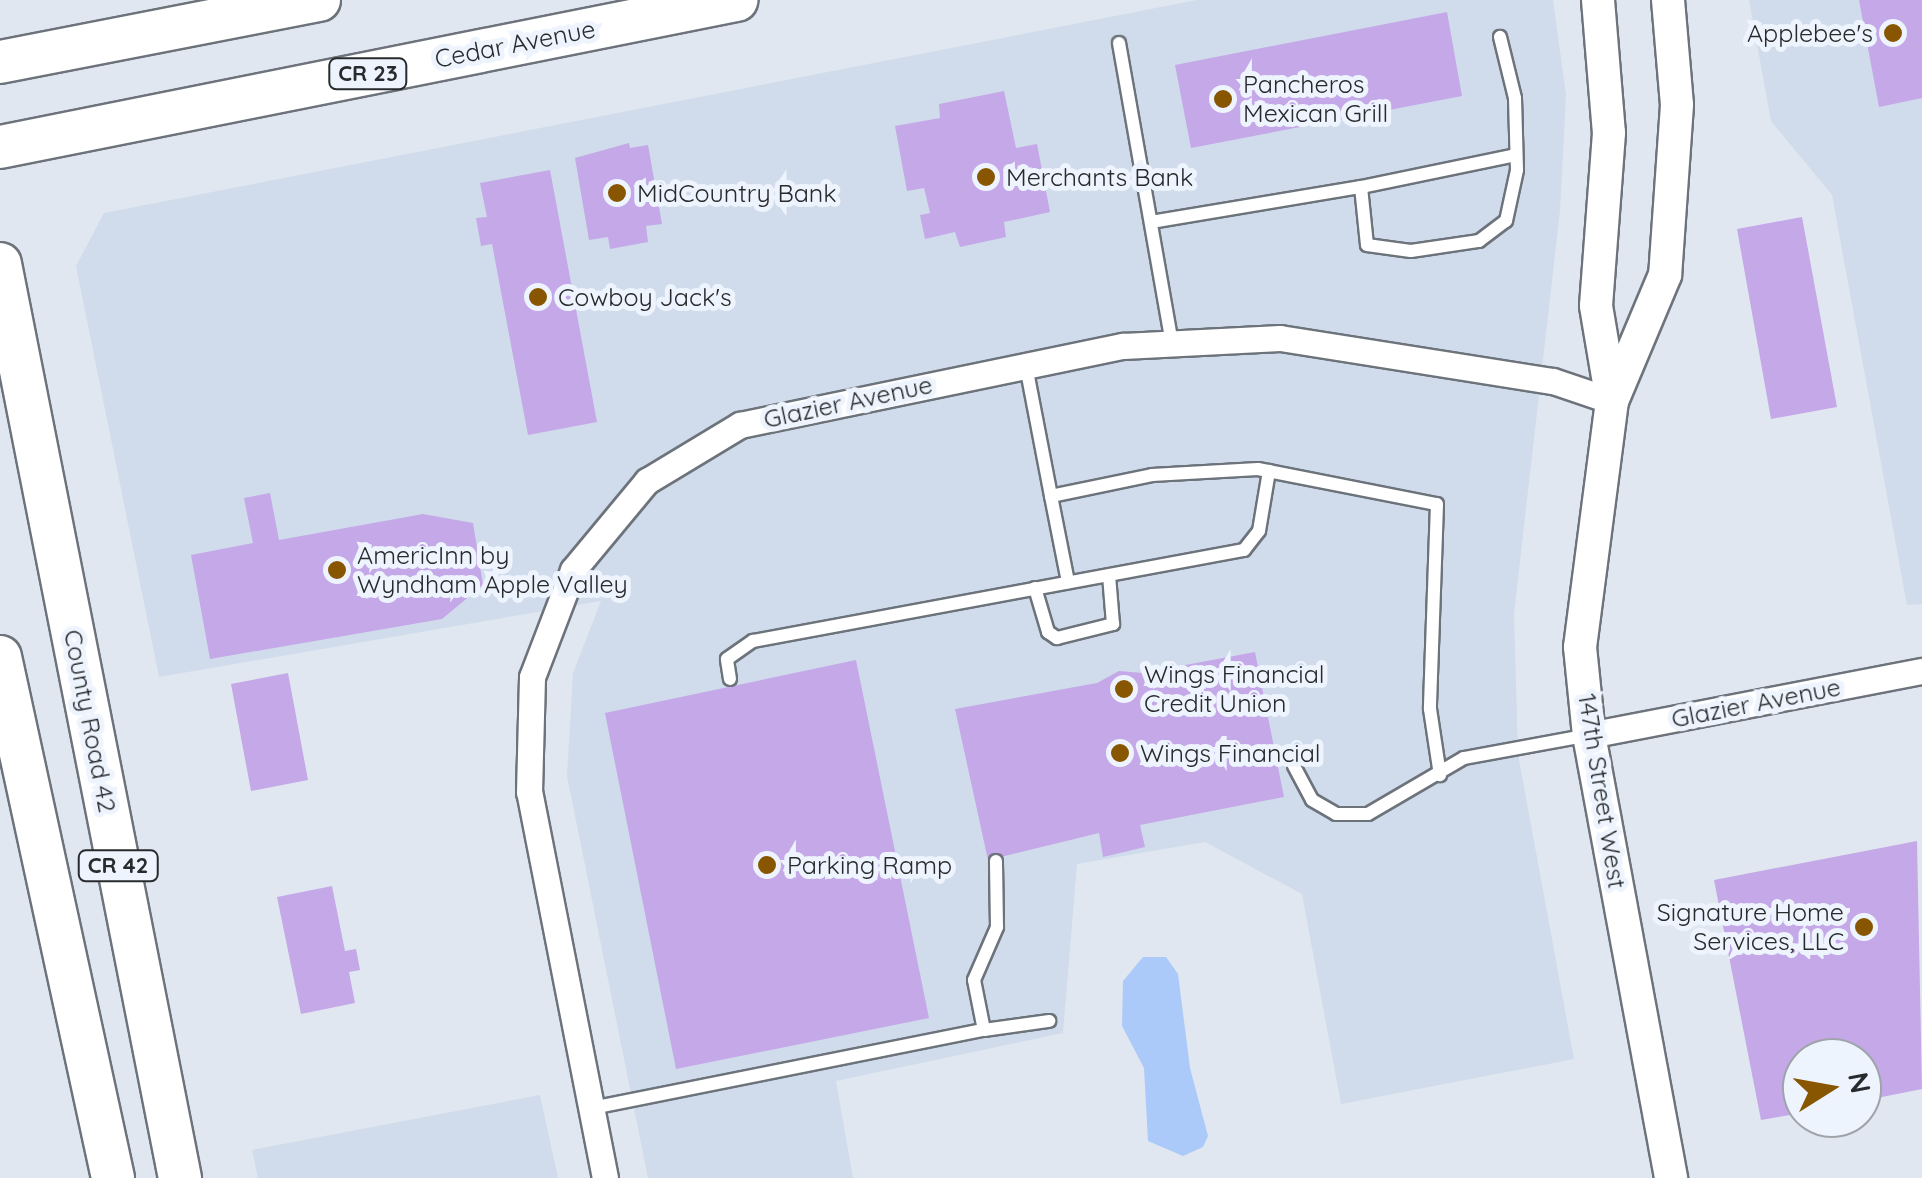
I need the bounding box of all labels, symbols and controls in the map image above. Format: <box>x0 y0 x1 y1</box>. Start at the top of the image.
street label: Cedar Avenue <box>432 14 598 74</box>
place label: Applebee's <box>1747 18 1873 48</box>
marker: Applebee's <box>1882 22 1904 44</box>
road number: CR 23 <box>328 57 408 91</box>
place label: Pancheros Mexican Grill <box>1243 70 1388 129</box>
marker: Pancheros Mexican Grill <box>1212 88 1234 110</box>
place label: Merchants Bank <box>1006 162 1193 192</box>
marker: Merchants Bank <box>975 166 997 188</box>
place label: MidCountry Bank <box>637 178 837 208</box>
marker: MidCountry Bank <box>606 182 628 204</box>
place label: Cowboy Jack's <box>558 282 732 312</box>
marker: Cowboy Jack's <box>527 286 549 308</box>
street label: Glazier Avenue <box>761 369 935 435</box>
place label: AmericInn by Wyndham Apple Valley <box>357 541 628 600</box>
marker: AmericInn by Wyndham Apple Valley <box>326 559 348 581</box>
street label: County Road 42 <box>58 627 122 815</box>
place label: Wings Financial Credit Union <box>1144 660 1325 719</box>
street label: Glazier Avenue <box>1669 672 1843 734</box>
marker: Wings Financial Credit Union <box>1113 678 1135 700</box>
street label: 147th Street West <box>1572 691 1632 891</box>
place label: Wings Financial <box>1140 738 1321 768</box>
marker: Wings Financial <box>1109 742 1131 764</box>
road number: CR 42 <box>76 849 160 883</box>
place label: Parking Ramp <box>787 850 952 880</box>
marker: Parking Ramp <box>756 854 778 876</box>
place label: Signature Home Services, LLC <box>1657 898 1844 957</box>
marker: Signature Home Services, LLC <box>1853 916 1875 938</box>
north arrow <box>1782 1038 1882 1138</box>
text: N <box>1841 1069 1879 1096</box>

